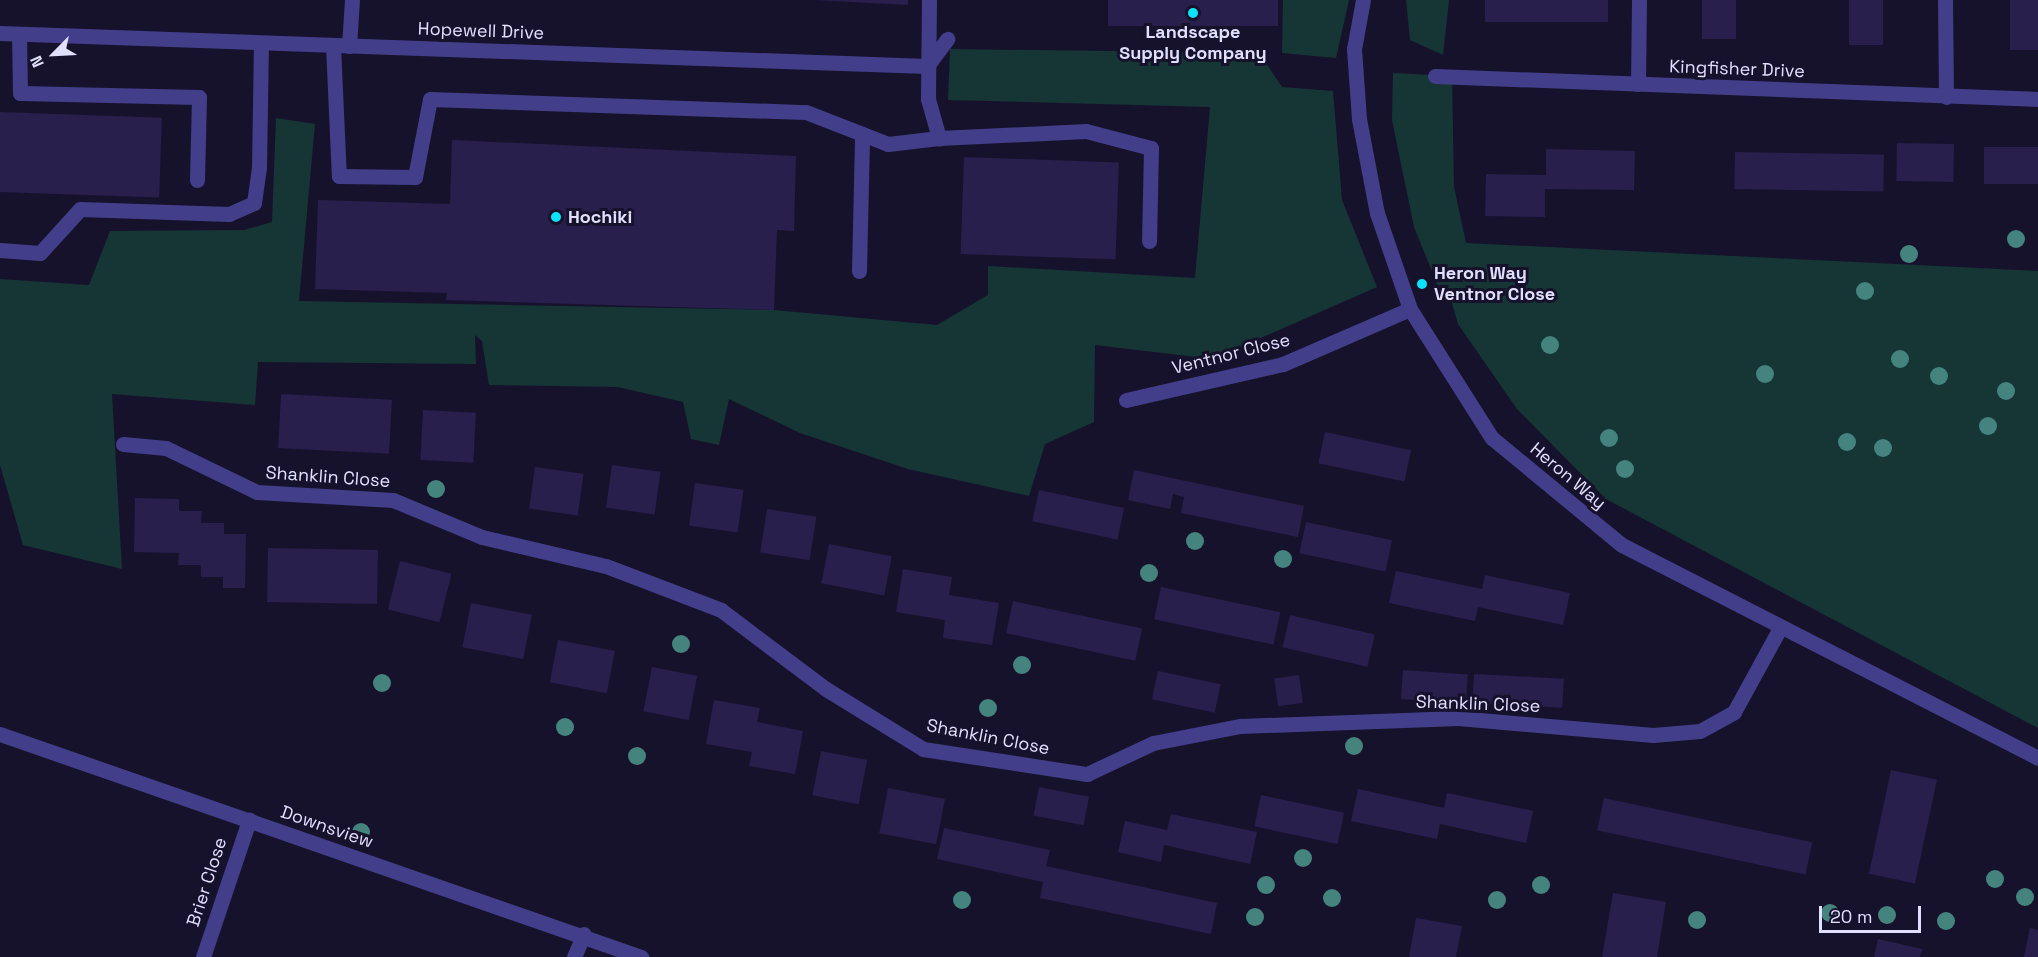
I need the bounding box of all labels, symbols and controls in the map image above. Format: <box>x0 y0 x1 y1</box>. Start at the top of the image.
marker: Landscape Supply Company <box>1186 6 1200 20</box>
street label: Hopewell Drive <box>417 18 545 44</box>
place label: Landscape Supply Company <box>1119 22 1267 64</box>
north arrow <box>24 24 84 84</box>
text: N <box>25 52 49 71</box>
street label: Kingfisher Drive <box>1669 56 1805 82</box>
place label: Hochiki <box>568 206 632 228</box>
marker: Hochiki <box>549 210 563 224</box>
place label: Heron Way Ventnor Close <box>1434 263 1555 306</box>
marker: Heron Way Ventnor Close <box>1415 277 1429 291</box>
street label: Ventnor Close <box>1170 329 1292 379</box>
street label: Heron Way <box>1526 438 1610 514</box>
street label: Shanklin Close <box>265 462 391 492</box>
street label: Shanklin Close <box>1415 691 1541 717</box>
street label: Shanklin Close <box>925 714 1051 760</box>
street label: Downsview <box>278 801 376 853</box>
street label: Brier Close <box>182 835 232 929</box>
scale bar <box>1822 894 1924 932</box>
text: 20 m <box>1830 905 1873 928</box>

